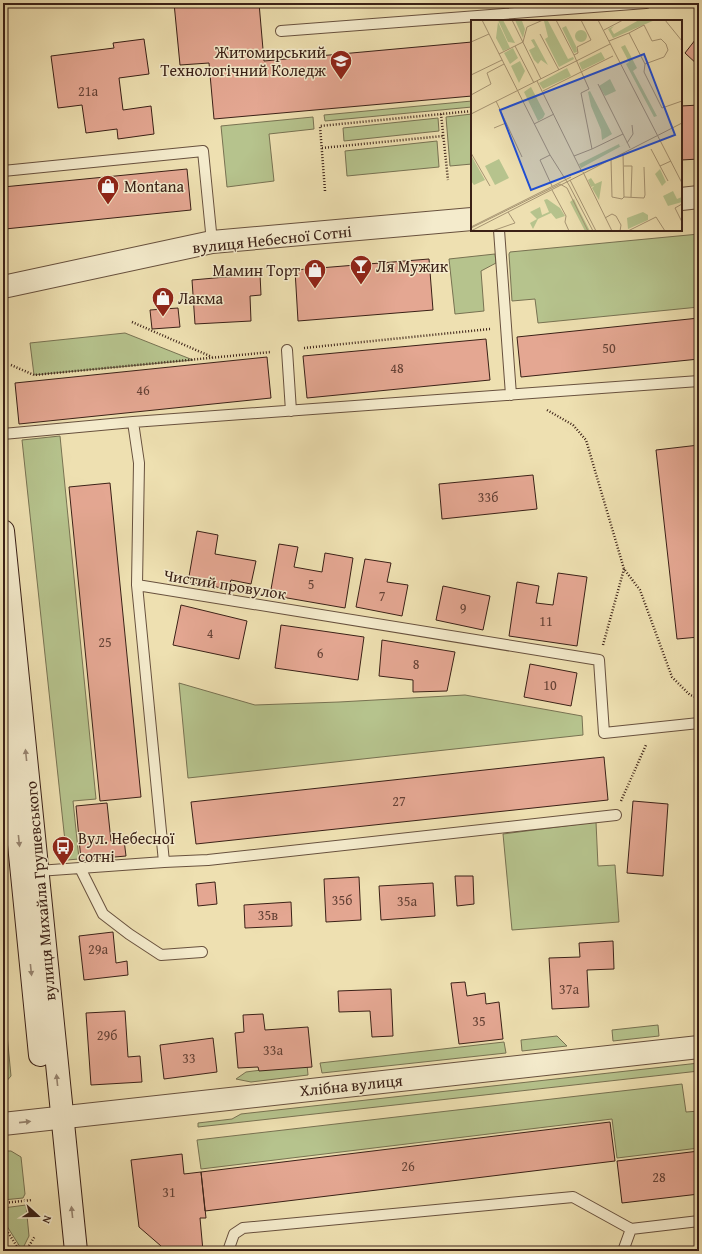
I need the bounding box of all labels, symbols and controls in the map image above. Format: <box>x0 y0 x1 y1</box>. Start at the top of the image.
inset map <box>471 20 682 231</box>
place label: Житомирський Технологічний Коледж <box>161 40 326 82</box>
school or university icon: Житомирський Технологічний Коледж <box>328 48 354 81</box>
house number: 21а <box>78 81 98 101</box>
shop icon: Montana <box>95 173 121 206</box>
place label: Montana <box>124 174 184 198</box>
street label: вулиця Небесної Сотні <box>191 219 353 259</box>
bar icon: Ля Мужик <box>348 253 374 286</box>
place label: Ля Мужик <box>376 254 449 278</box>
shop icon: Мамин Торт <box>302 257 328 290</box>
place label: Мамин Торт <box>213 258 300 282</box>
shop icon: Лакма <box>150 285 176 318</box>
place label: Лакма <box>178 286 224 310</box>
house number: 50 <box>602 338 616 358</box>
house number: 48 <box>390 358 404 378</box>
house number: 46 <box>136 380 150 400</box>
house number: 33б <box>478 487 498 507</box>
street label: Чистий провулок <box>162 562 289 606</box>
house number: 5 <box>308 574 314 594</box>
house number: 7 <box>379 586 386 606</box>
house number: 9 <box>460 598 467 618</box>
house number: 11 <box>539 611 553 631</box>
house number: 4 <box>207 623 214 643</box>
house number: 25 <box>98 632 112 652</box>
house number: 6 <box>317 643 324 663</box>
house number: 8 <box>413 654 420 674</box>
house number: 10 <box>543 675 557 695</box>
one-way arrow <box>23 749 30 761</box>
street label: вулиця Михайла Грушевського <box>18 780 62 1002</box>
house number: 27 <box>392 791 406 811</box>
place label: Вул. Небесної сотні <box>78 826 175 868</box>
bus stop icon: Вул. Небесної сотні <box>50 834 76 867</box>
one-way arrow <box>15 835 22 847</box>
house number: 35б <box>332 890 352 910</box>
house number: 35а <box>397 891 417 911</box>
house number: 35в <box>258 905 278 925</box>
house number: 29а <box>88 939 108 959</box>
one-way arrow <box>28 964 35 976</box>
house number: 37а <box>559 979 579 999</box>
house number: 35 <box>472 1011 486 1031</box>
house number: 29б <box>97 1025 117 1045</box>
house number: 33а <box>263 1040 283 1060</box>
house number: 33 <box>182 1048 196 1068</box>
street label: Хлібна вулиця <box>298 1068 404 1102</box>
one-way arrow <box>54 1074 60 1086</box>
one-way arrow <box>19 1118 31 1125</box>
house number: 26 <box>401 1156 415 1176</box>
house number: 28 <box>652 1167 666 1187</box>
house number: 31 <box>162 1182 176 1202</box>
north arrow <box>18 1196 58 1236</box>
one-way arrow <box>68 1206 75 1218</box>
text: N <box>38 1213 56 1226</box>

